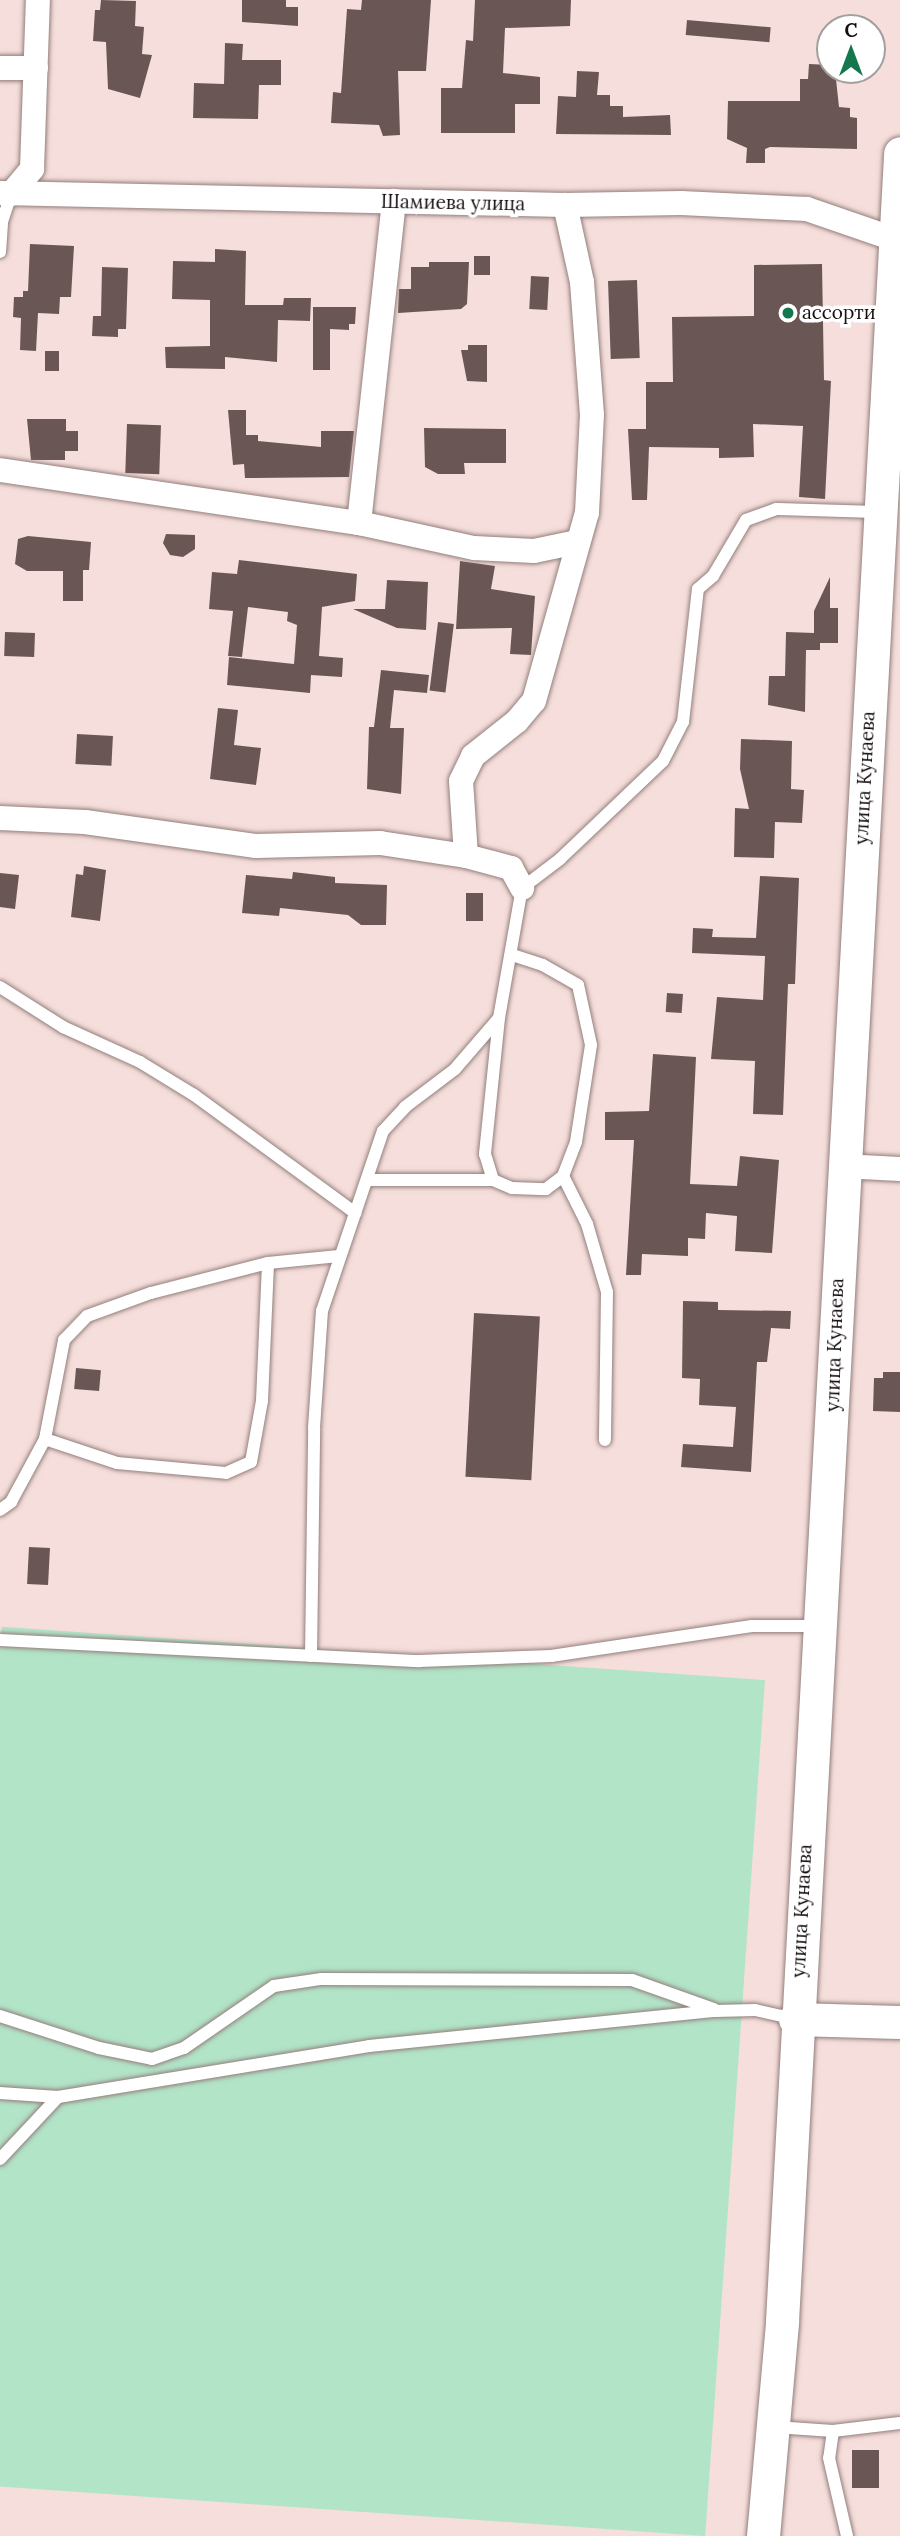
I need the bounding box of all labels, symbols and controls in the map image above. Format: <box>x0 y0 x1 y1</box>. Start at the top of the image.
north arrow <box>816 14 886 84</box>
text: С <box>844 18 858 42</box>
street label: Шамиева улица <box>381 190 525 216</box>
place label: ассорти <box>802 302 876 324</box>
marker: ассорти <box>780 305 796 321</box>
street label: улица Кунаева <box>850 711 880 845</box>
street label: улица Кунаева <box>821 1278 849 1412</box>
street label: улица Кунаева <box>787 1844 817 1978</box>

